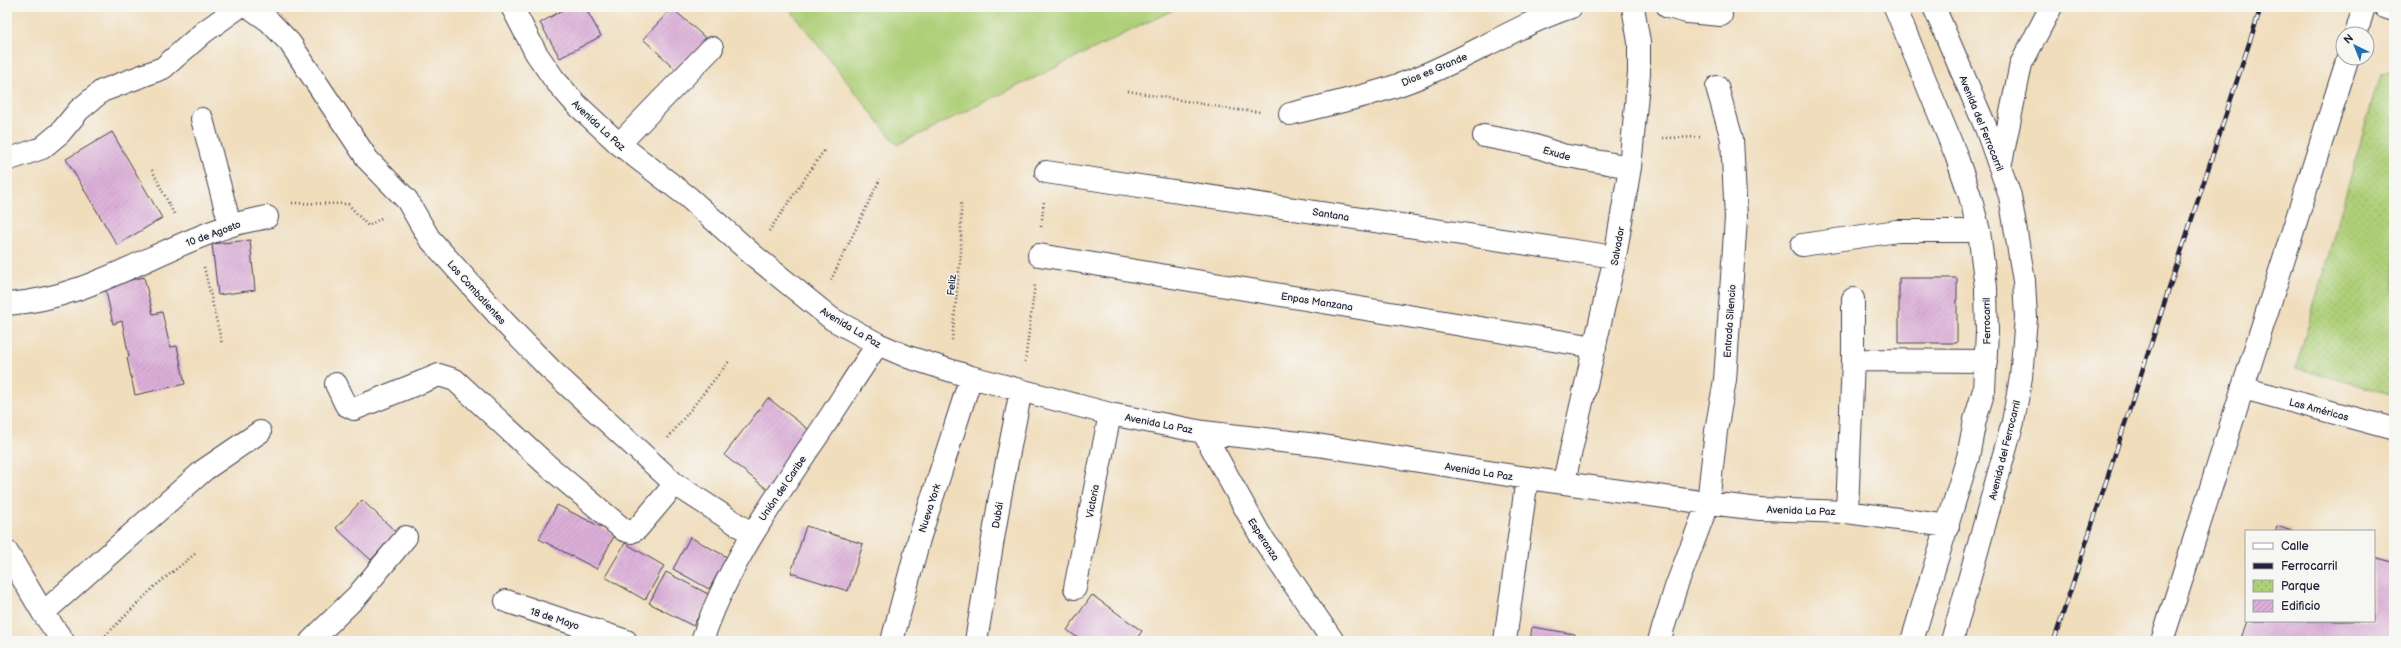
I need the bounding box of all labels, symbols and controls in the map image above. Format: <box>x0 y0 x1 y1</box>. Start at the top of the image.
north arrow <box>2335 26 2375 66</box>
text: N <box>2341 31 2356 47</box>
street label: Dios es Grande <box>1400 51 1469 89</box>
street label: Avenida del Ferrocarril <box>1956 74 2006 173</box>
street label: Avenida La Paz <box>569 98 628 154</box>
street label: Exude <box>1541 144 1572 164</box>
street label: Santana <box>1312 206 1350 224</box>
street label: 10 de Agosto <box>184 218 243 249</box>
street label: Salvador <box>1609 225 1627 267</box>
street label: Los Combatientes <box>444 258 508 327</box>
street label: Feliz <box>945 274 959 296</box>
street label: Entrada Silencio <box>1721 284 1739 358</box>
street label: Enpas Manzana <box>1280 290 1354 314</box>
street label: Ferrocarril <box>1981 297 1993 345</box>
street label: Avenida La Paz <box>818 305 883 351</box>
street label: Las Américas <box>2288 396 2350 424</box>
street label: Avenida del Ferrocarril <box>1987 399 2023 501</box>
street label: Avenida La Paz <box>1124 412 1194 436</box>
street label: Unión del Caribe <box>757 454 809 524</box>
street label: Avenida La Paz <box>1444 461 1514 483</box>
street label: Nueva York <box>916 482 943 534</box>
street label: Victoria <box>1084 483 1102 519</box>
street label: Dubái <box>990 501 1006 529</box>
street label: Avenida La Paz <box>1766 504 1836 518</box>
street label: Esperanza <box>1245 516 1282 563</box>
legend <box>2245 530 2375 622</box>
text: Calle <box>2281 539 2309 554</box>
text: Ferrocarril <box>2281 559 2337 574</box>
text: Parque <box>2281 579 2320 594</box>
text: Edificio <box>2281 599 2321 614</box>
street label: 18 de Mayo <box>529 605 581 633</box>

